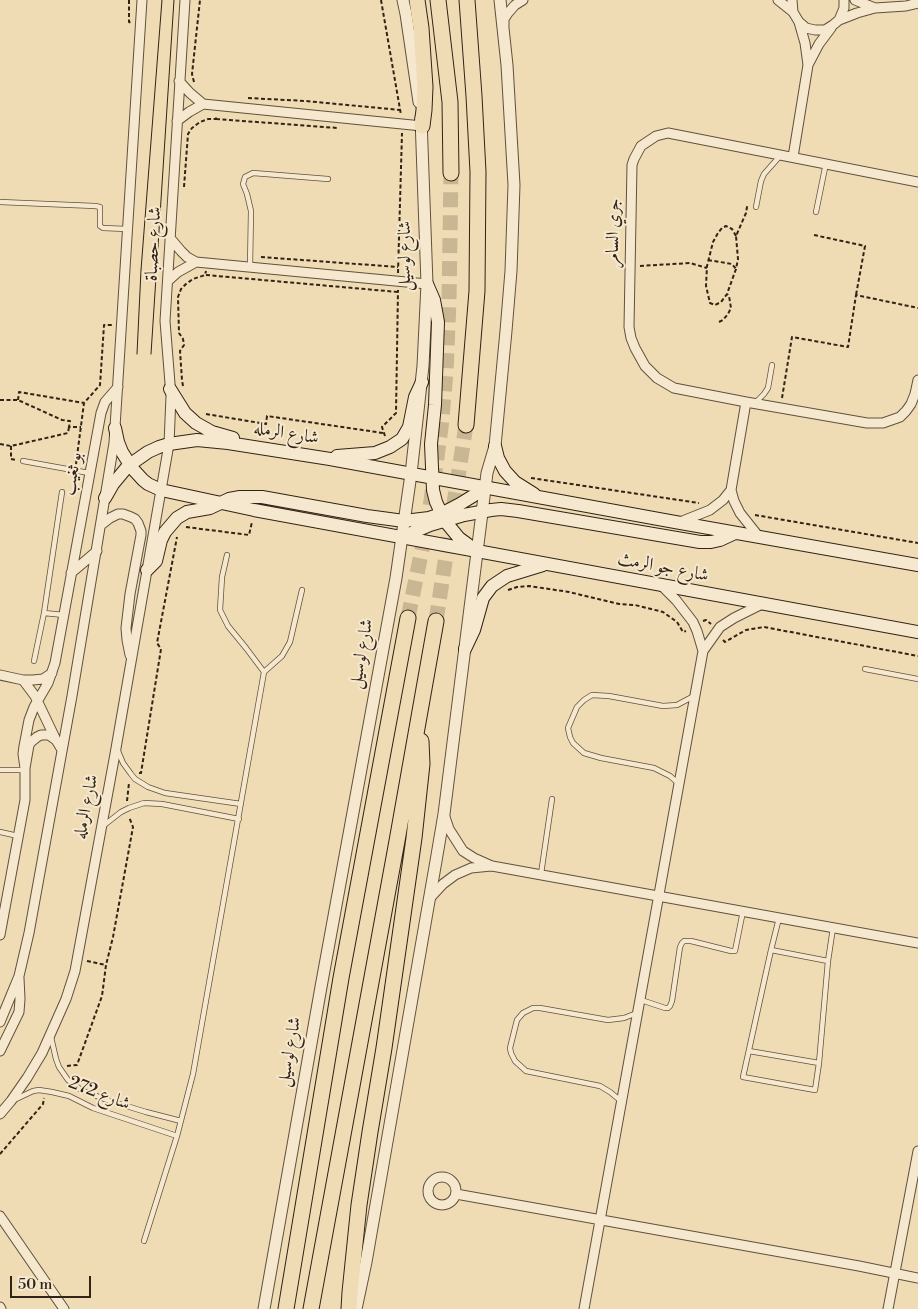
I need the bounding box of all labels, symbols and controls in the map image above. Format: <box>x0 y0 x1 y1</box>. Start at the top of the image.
street label: جري السامر <box>603 198 625 268</box>
street label: شارع حصباة <box>141 206 167 282</box>
street label: شارع لوسيل <box>395 221 417 291</box>
street label: شارع الرمله <box>252 418 320 450</box>
street label: بو ثغيب <box>59 451 87 497</box>
street label: شارع جو الرمث <box>615 549 711 587</box>
street label: شارع لوسيل <box>345 617 379 691</box>
street label: شارع الرمله <box>70 773 104 841</box>
street label: شارع لوسيل <box>273 1015 307 1089</box>
street label: شارع 272 <box>65 1072 133 1116</box>
scale bar <box>12 1266 94 1298</box>
text: 50 m <box>18 1275 52 1294</box>

